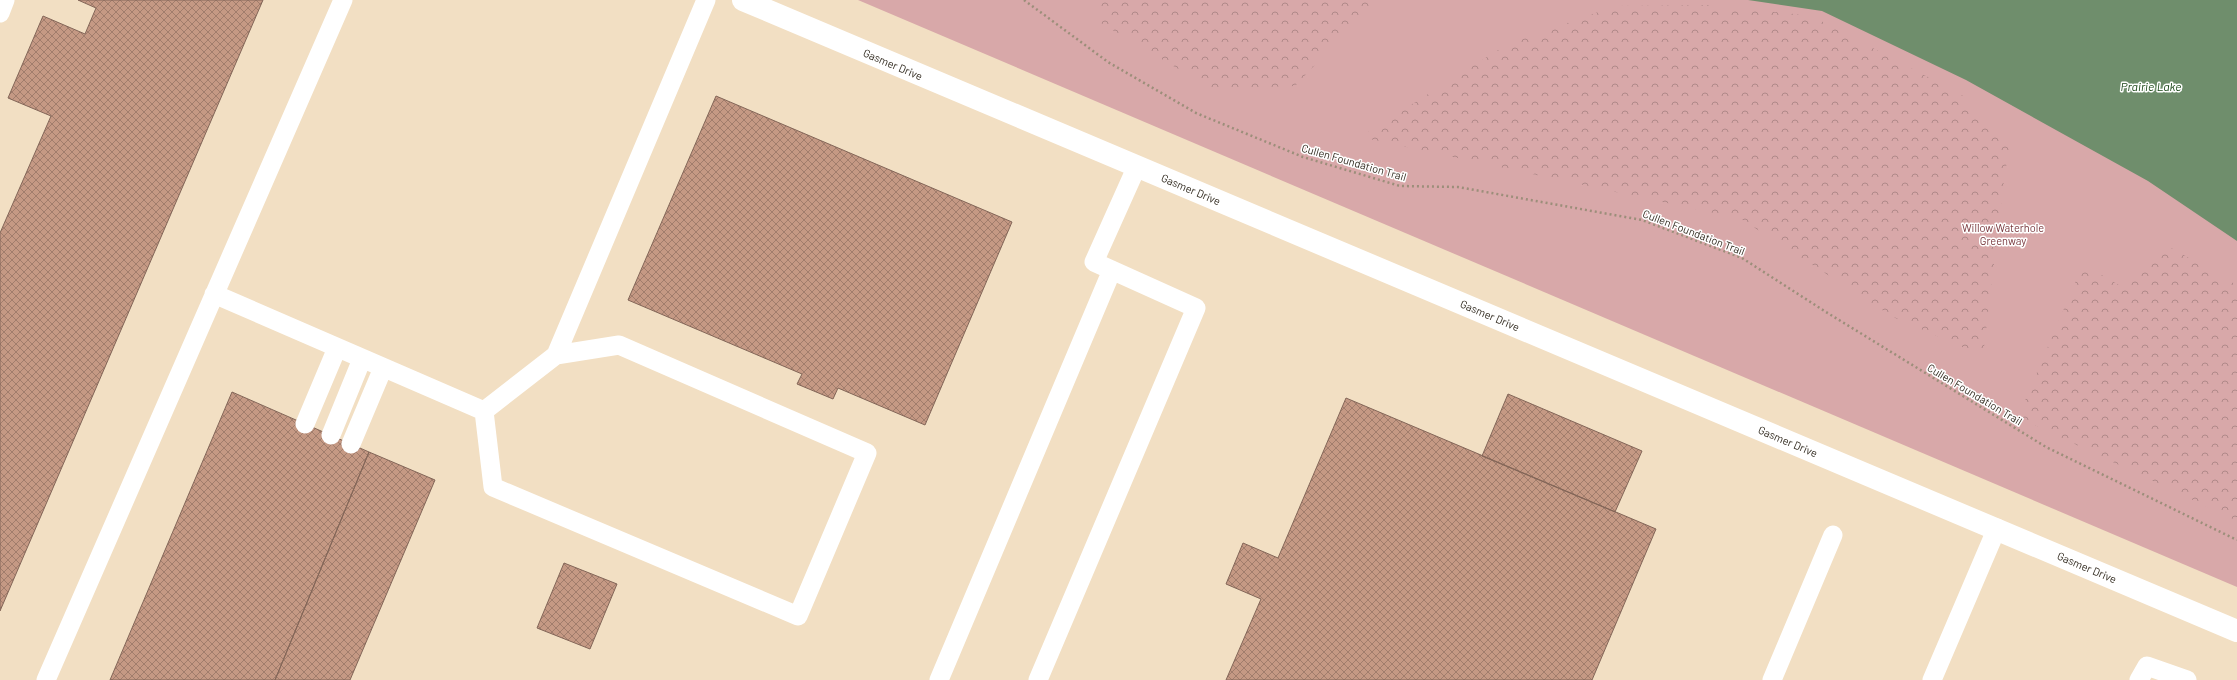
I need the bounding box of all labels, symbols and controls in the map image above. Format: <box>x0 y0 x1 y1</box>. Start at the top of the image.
street label: Gasmer Drive <box>861 46 925 82</box>
water label: Prairie Lake <box>2121 79 2181 93</box>
street label: Cullen Foundation Trail <box>1300 141 1408 183</box>
street label: Gasmer Drive <box>1159 171 1223 207</box>
street label: Cullen Foundation Trail <box>1641 207 1747 257</box>
park label: Willow Waterhole Greenway <box>1962 221 2044 247</box>
street label: Gasmer Drive <box>1458 297 1522 333</box>
street label: Cullen Foundation Trail <box>1925 361 2025 427</box>
street label: Gasmer Drive <box>1756 423 1820 459</box>
street label: Gasmer Drive <box>2055 549 2119 585</box>

